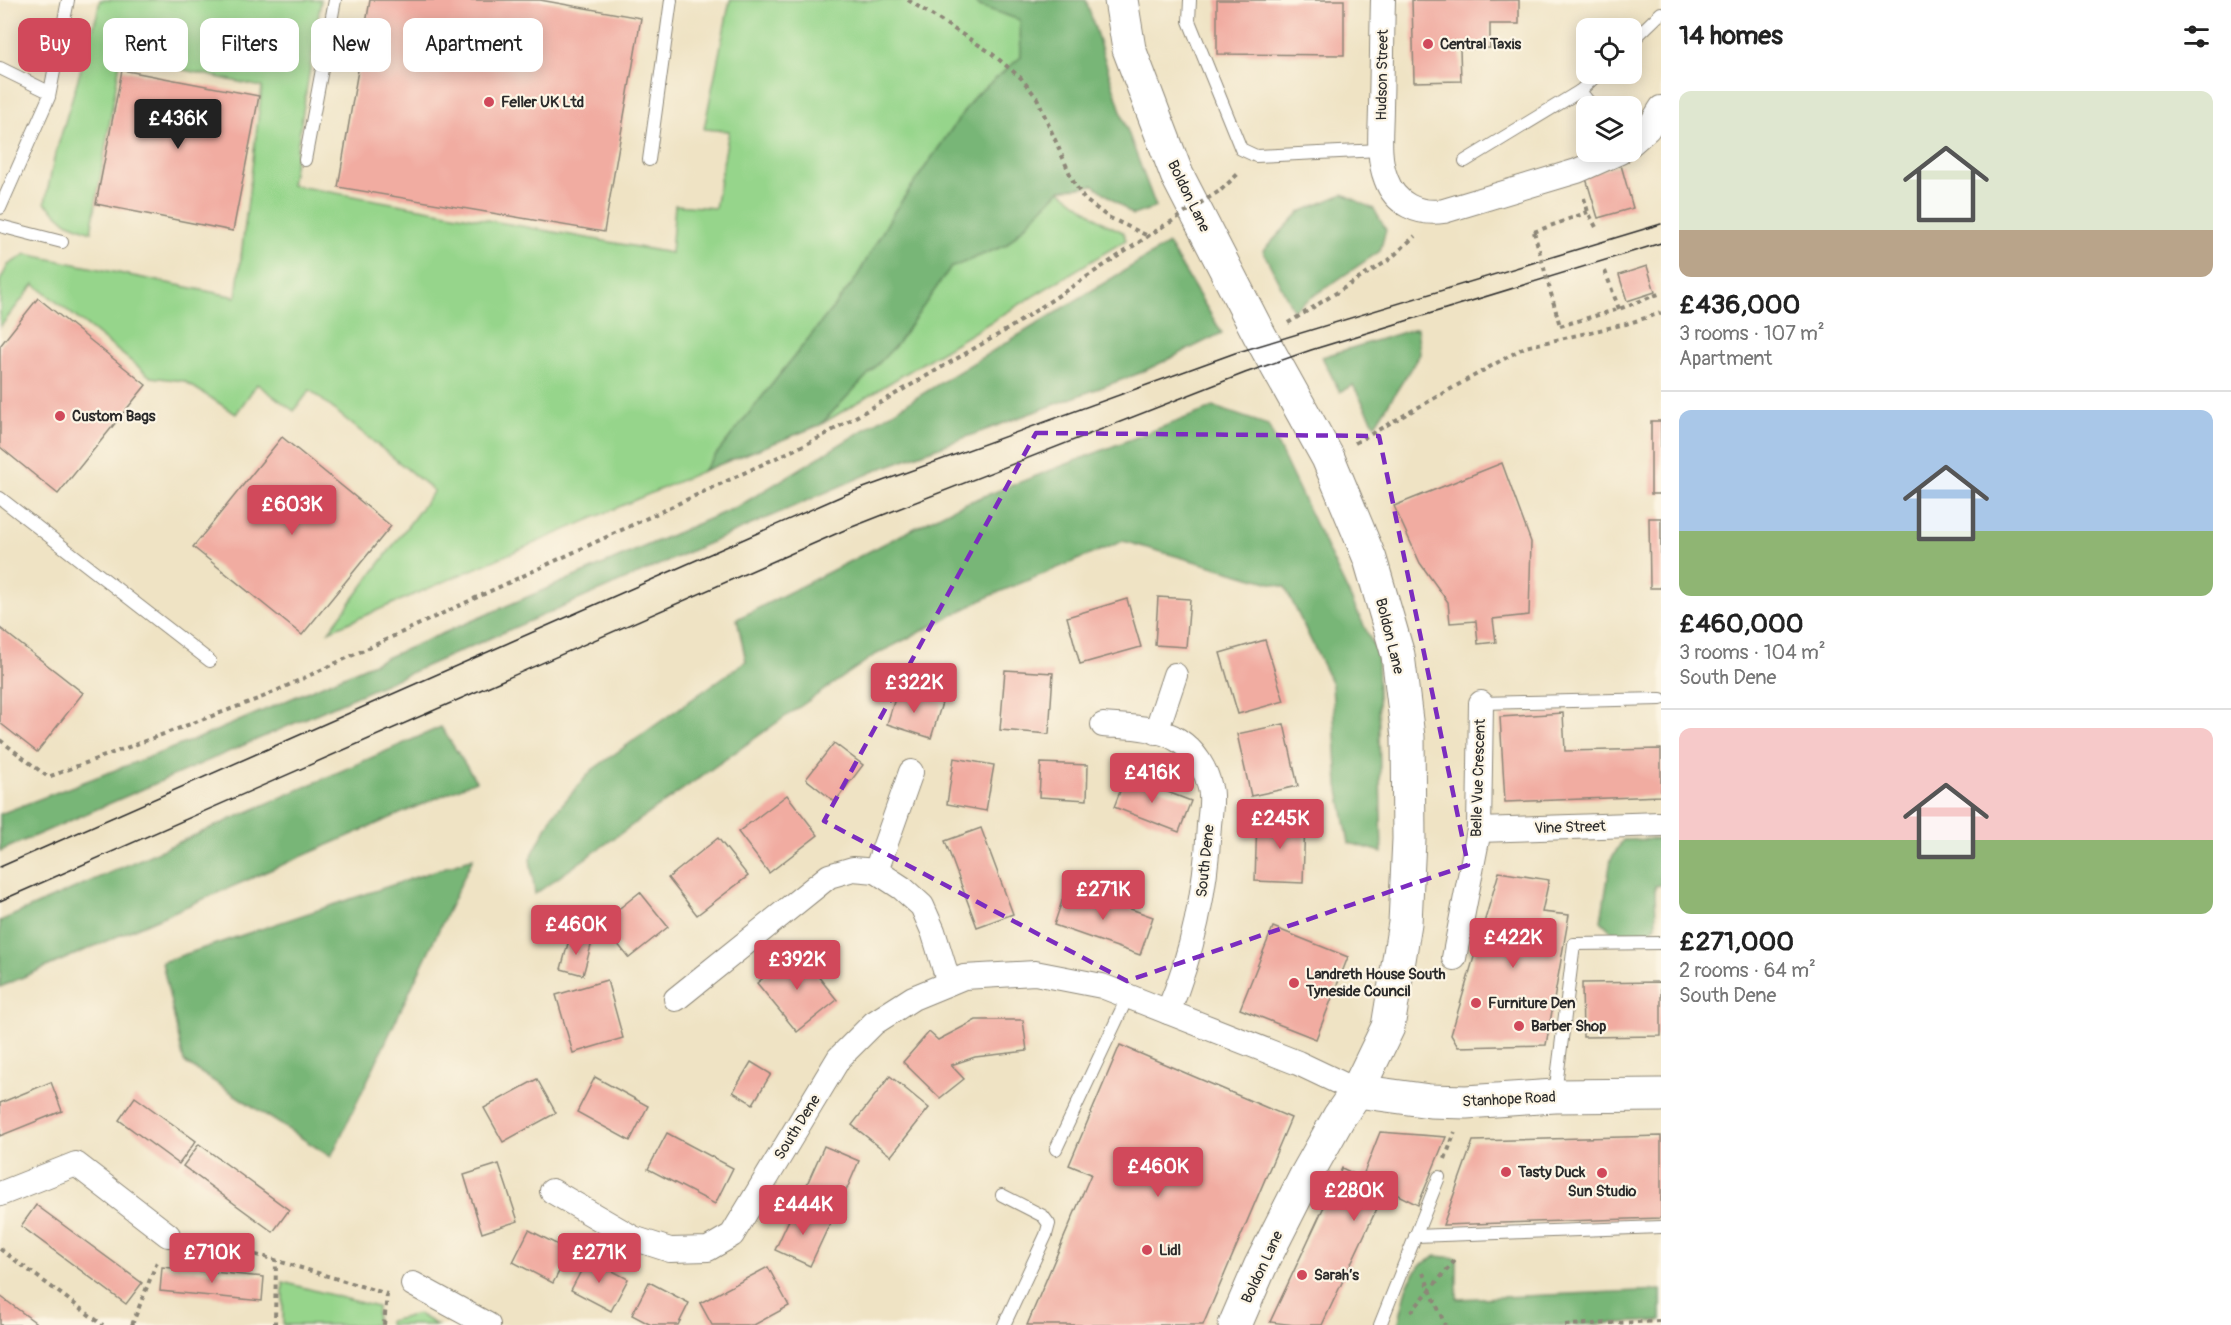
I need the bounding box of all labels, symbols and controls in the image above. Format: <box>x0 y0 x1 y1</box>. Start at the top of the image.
chip: Buy <box>18 18 91 72</box>
chip: Rent <box>103 18 188 72</box>
chip: Filters <box>200 18 299 72</box>
chip: New <box>311 18 391 72</box>
chip: Apartment <box>403 18 543 72</box>
map controls <box>1576 18 1642 162</box>
button: locate <box>1576 18 1642 84</box>
text: 14 homes <box>1679 20 1783 52</box>
icon: filters <box>2180 20 2213 53</box>
street label: Hudson Street <box>1372 28 1393 121</box>
place label: Central Taxis <box>1440 35 1521 54</box>
marker: Central Taxis <box>1421 37 1435 51</box>
place label: Feller UK Ltd <box>501 93 584 112</box>
marker: Feller UK Ltd <box>482 95 496 109</box>
button: layers <box>1576 96 1642 162</box>
pin: £436K <box>136 99 220 150</box>
text: £436K <box>148 106 208 131</box>
icon: home <box>1892 130 2000 238</box>
street label: Boldon Lane <box>1163 157 1214 236</box>
text: £436,000 <box>1679 289 1800 321</box>
text: 3 rooms · 107 m² <box>1679 321 1825 346</box>
text: Apartment <box>1679 346 1772 371</box>
place label: Custom Bags <box>72 407 156 426</box>
marker: Custom Bags <box>53 409 67 423</box>
icon: home <box>1892 449 2000 557</box>
pin: £603K <box>250 485 334 536</box>
text: £603K <box>261 492 323 517</box>
street label: Boldon Lane <box>1371 596 1408 677</box>
text: £460,000 <box>1679 608 1804 640</box>
text: 3 rooms · 104 m² <box>1679 640 1826 665</box>
pin: £322K <box>872 663 956 714</box>
text: South Dene <box>1679 665 1776 690</box>
text: £322K <box>885 670 943 695</box>
street label: Belle Vue Crescent <box>1467 718 1490 838</box>
pin: £416K <box>1110 753 1194 804</box>
text: £416K <box>1124 760 1180 785</box>
icon: home <box>1892 767 2000 875</box>
pin: £245K <box>1238 799 1322 850</box>
text: £245K <box>1251 806 1309 831</box>
street label: Vine Street <box>1534 817 1607 838</box>
street label: South Dene <box>1192 823 1219 898</box>
pin: £271K <box>1061 870 1145 921</box>
text: £271K <box>1076 877 1130 902</box>
pin: £460K <box>534 905 618 956</box>
text: £460K <box>545 912 607 937</box>
pin: £422K <box>1471 918 1555 969</box>
text: £422K <box>1484 925 1542 950</box>
text: £271,000 <box>1679 926 1794 958</box>
pin: £392K <box>755 940 839 991</box>
text: £392K <box>768 947 826 972</box>
text: 2 rooms · 64 m² <box>1679 958 1816 983</box>
place label: Landreth House South Tyneside Council <box>1305 965 1446 1001</box>
marker: Landreth House South Tyneside Council <box>1287 976 1301 990</box>
text: South Dene <box>1679 983 1776 1008</box>
place label: Furniture Den <box>1488 994 1576 1013</box>
marker: Furniture Den <box>1469 996 1483 1010</box>
place label: Barber Shop <box>1531 1017 1606 1036</box>
marker: Barber Shop <box>1512 1019 1526 1033</box>
street label: Stanhope Road <box>1462 1088 1556 1111</box>
street label: South Dene <box>770 1091 825 1163</box>
pin: £460K <box>1116 1147 1200 1198</box>
text: £460K <box>1127 1154 1189 1179</box>
place label: Tasty Duck <box>1517 1163 1586 1182</box>
marker: Tasty Duck <box>1499 1165 1513 1179</box>
marker: Sun Studio <box>1595 1166 1609 1180</box>
pin: £280K <box>1312 1171 1396 1222</box>
text: £280K <box>1324 1178 1384 1203</box>
place label: Sun Studio <box>1568 1182 1636 1201</box>
pin: £444K <box>761 1185 845 1236</box>
text: £444K <box>773 1192 833 1217</box>
street label: Boldon Lane <box>1237 1227 1288 1306</box>
pin: £710K <box>170 1233 254 1284</box>
pin: £271K <box>557 1233 641 1284</box>
text: £710K <box>184 1240 240 1265</box>
text: £271K <box>572 1240 626 1265</box>
place label: Lidl <box>1159 1241 1181 1260</box>
marker: Lidl <box>1140 1243 1154 1257</box>
place label: Sarah’s <box>1314 1266 1359 1285</box>
marker: Sarah’s <box>1295 1268 1309 1282</box>

